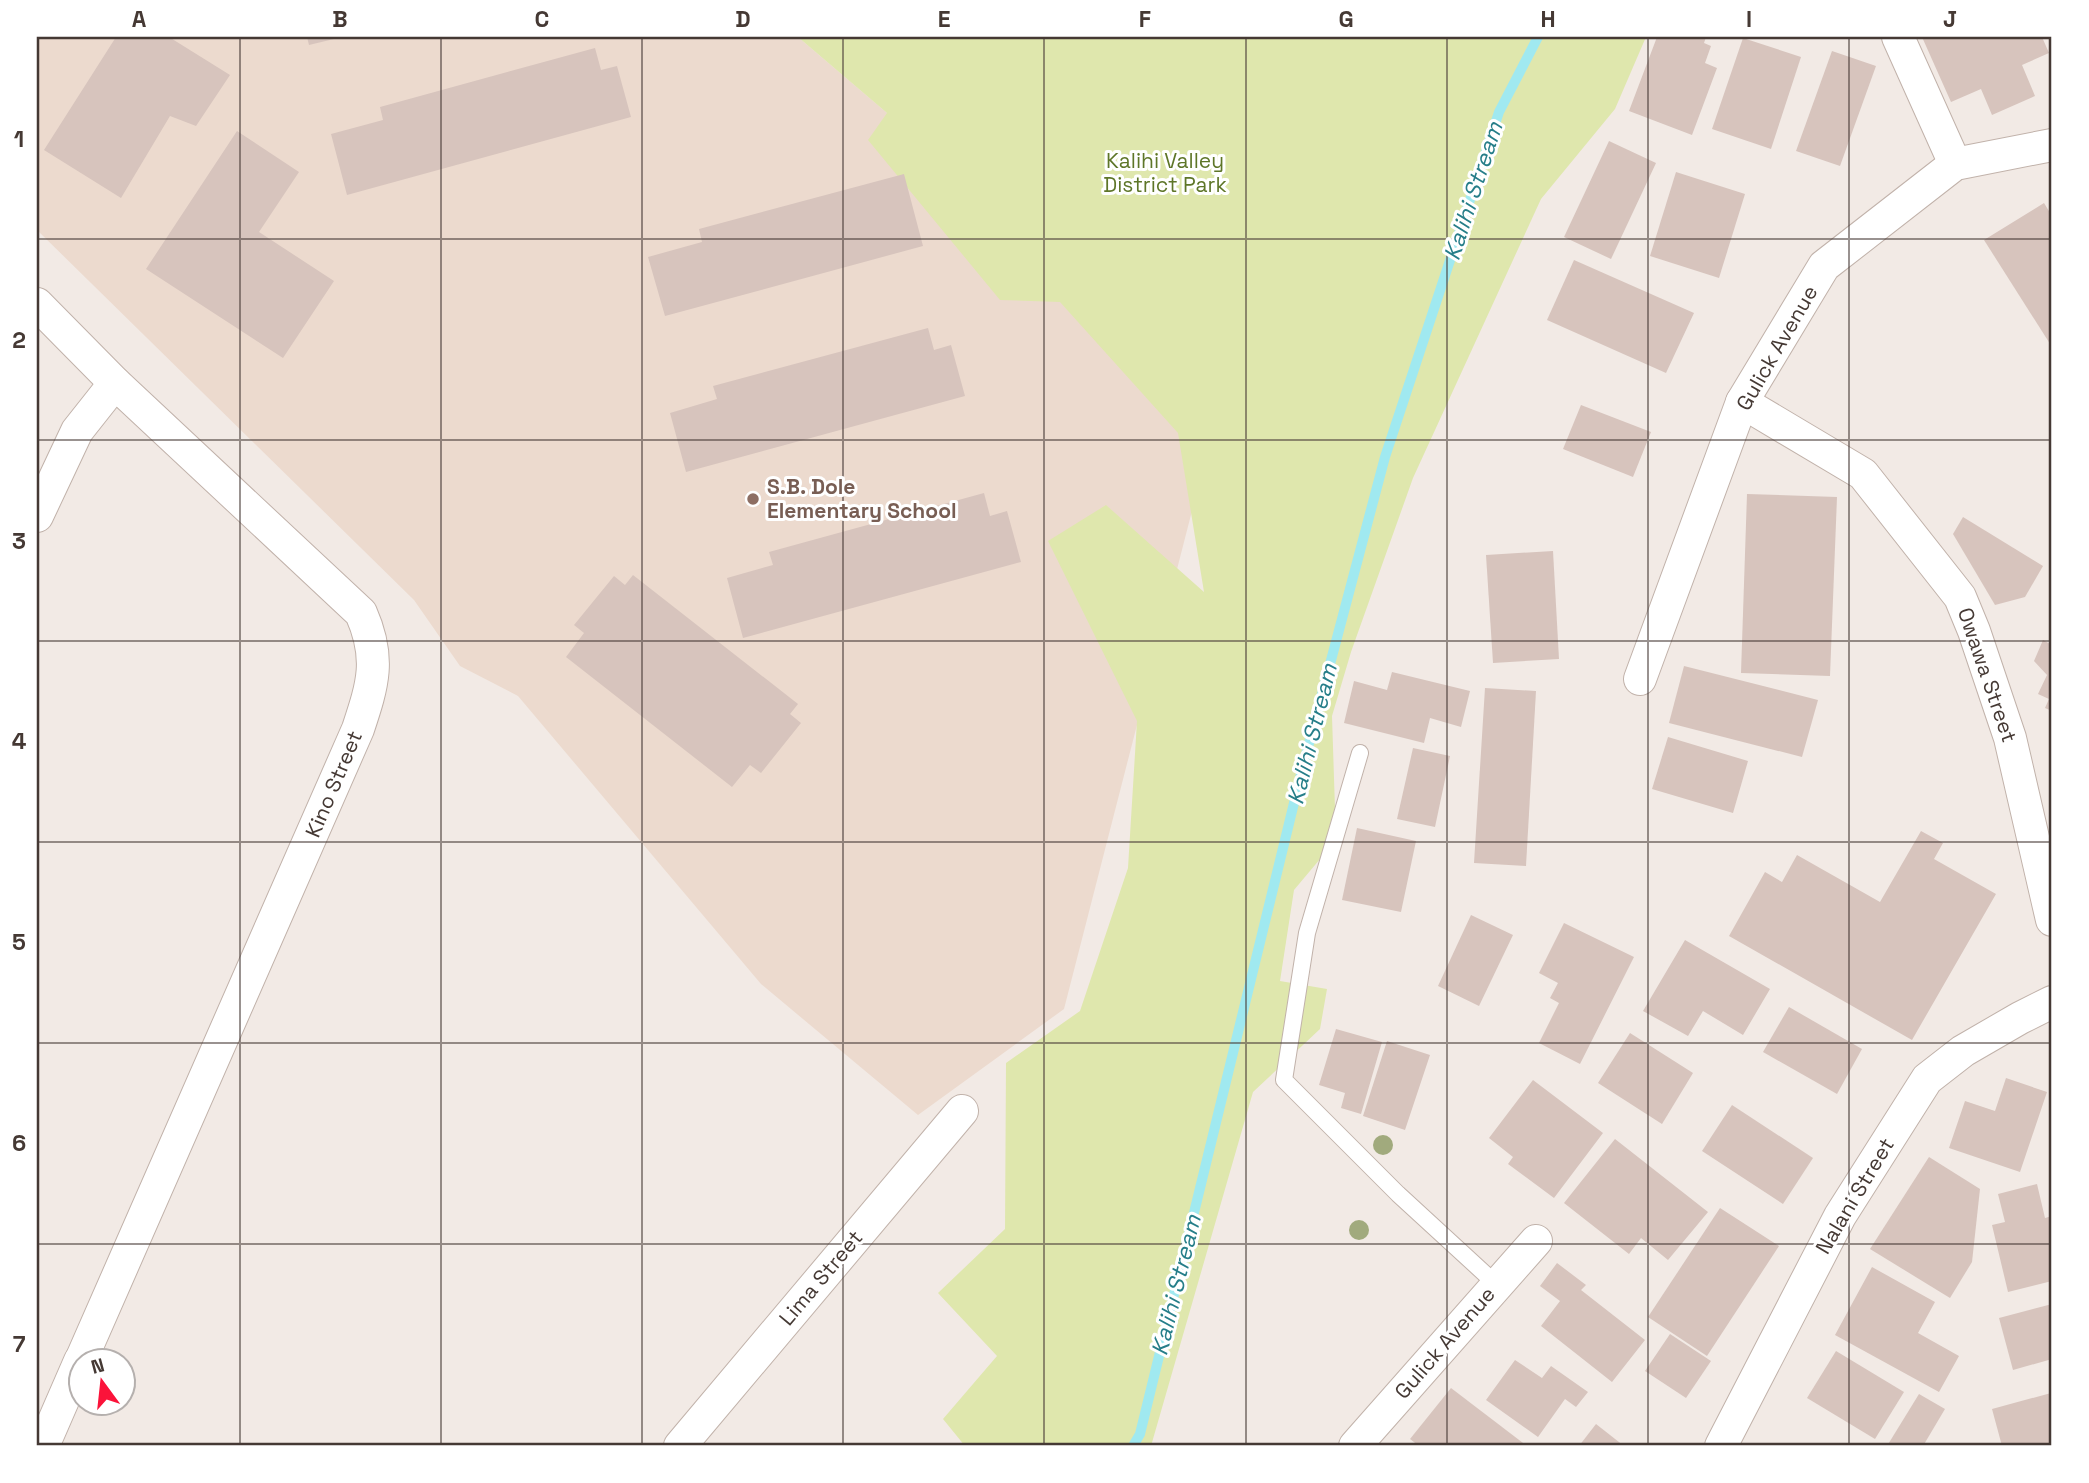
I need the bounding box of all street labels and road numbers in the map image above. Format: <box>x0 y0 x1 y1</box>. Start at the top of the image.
street label: Gulick Avenue <box>1730 280 1823 415</box>
street label: Owawa Street <box>1952 604 2023 746</box>
street label: Kino Street <box>299 726 368 841</box>
street label: Nalani Street <box>1809 1133 1900 1259</box>
street label: Lima Street <box>773 1224 868 1331</box>
street label: Gulick Avenue <box>1388 1281 1501 1404</box>

